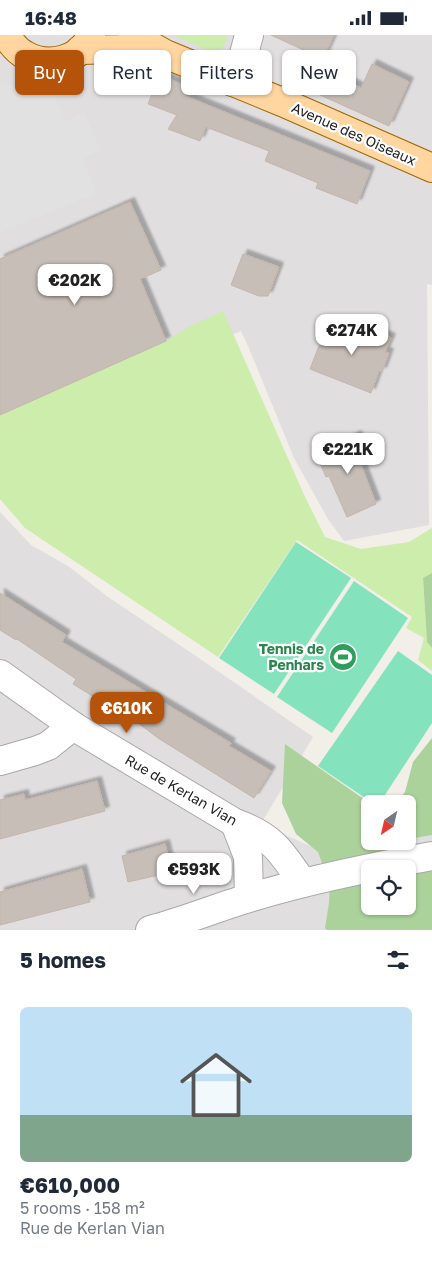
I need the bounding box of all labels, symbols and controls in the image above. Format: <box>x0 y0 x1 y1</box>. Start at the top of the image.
text: 16:48 <box>25 6 77 29</box>
chip: Buy <box>15 50 84 95</box>
chip: Rent <box>94 50 171 95</box>
chip: Filters <box>181 50 272 95</box>
chip: New <box>282 50 356 95</box>
street label: Avenue des Oiseaux <box>289 98 419 169</box>
pin: €202K <box>40 263 110 306</box>
text: €202K <box>49 270 101 290</box>
pin: €274K <box>317 313 387 356</box>
text: €274K <box>326 320 378 340</box>
pin: €221K <box>313 433 383 475</box>
text: €221K <box>323 439 373 459</box>
place label: Tennis de Penhars <box>259 640 324 673</box>
sports icon: Tennis de Penhars <box>328 642 358 672</box>
pin: €610K <box>92 691 162 734</box>
text: €610K <box>101 698 153 718</box>
street label: Rue de Kerlan Vian <box>122 751 240 829</box>
north arrow <box>361 795 416 850</box>
map controls <box>361 795 416 915</box>
pin: €593K <box>159 853 229 895</box>
text: €593K <box>168 859 220 879</box>
button: locate <box>361 860 416 915</box>
icon: filters <box>384 946 412 974</box>
text: 5 homes <box>20 947 106 973</box>
icon: home <box>171 1040 261 1130</box>
text: €610,000 <box>20 1172 120 1198</box>
text: 5 rooms · 158 m² <box>20 1198 145 1218</box>
text: Rue de Kerlan Vian <box>20 1218 165 1238</box>

